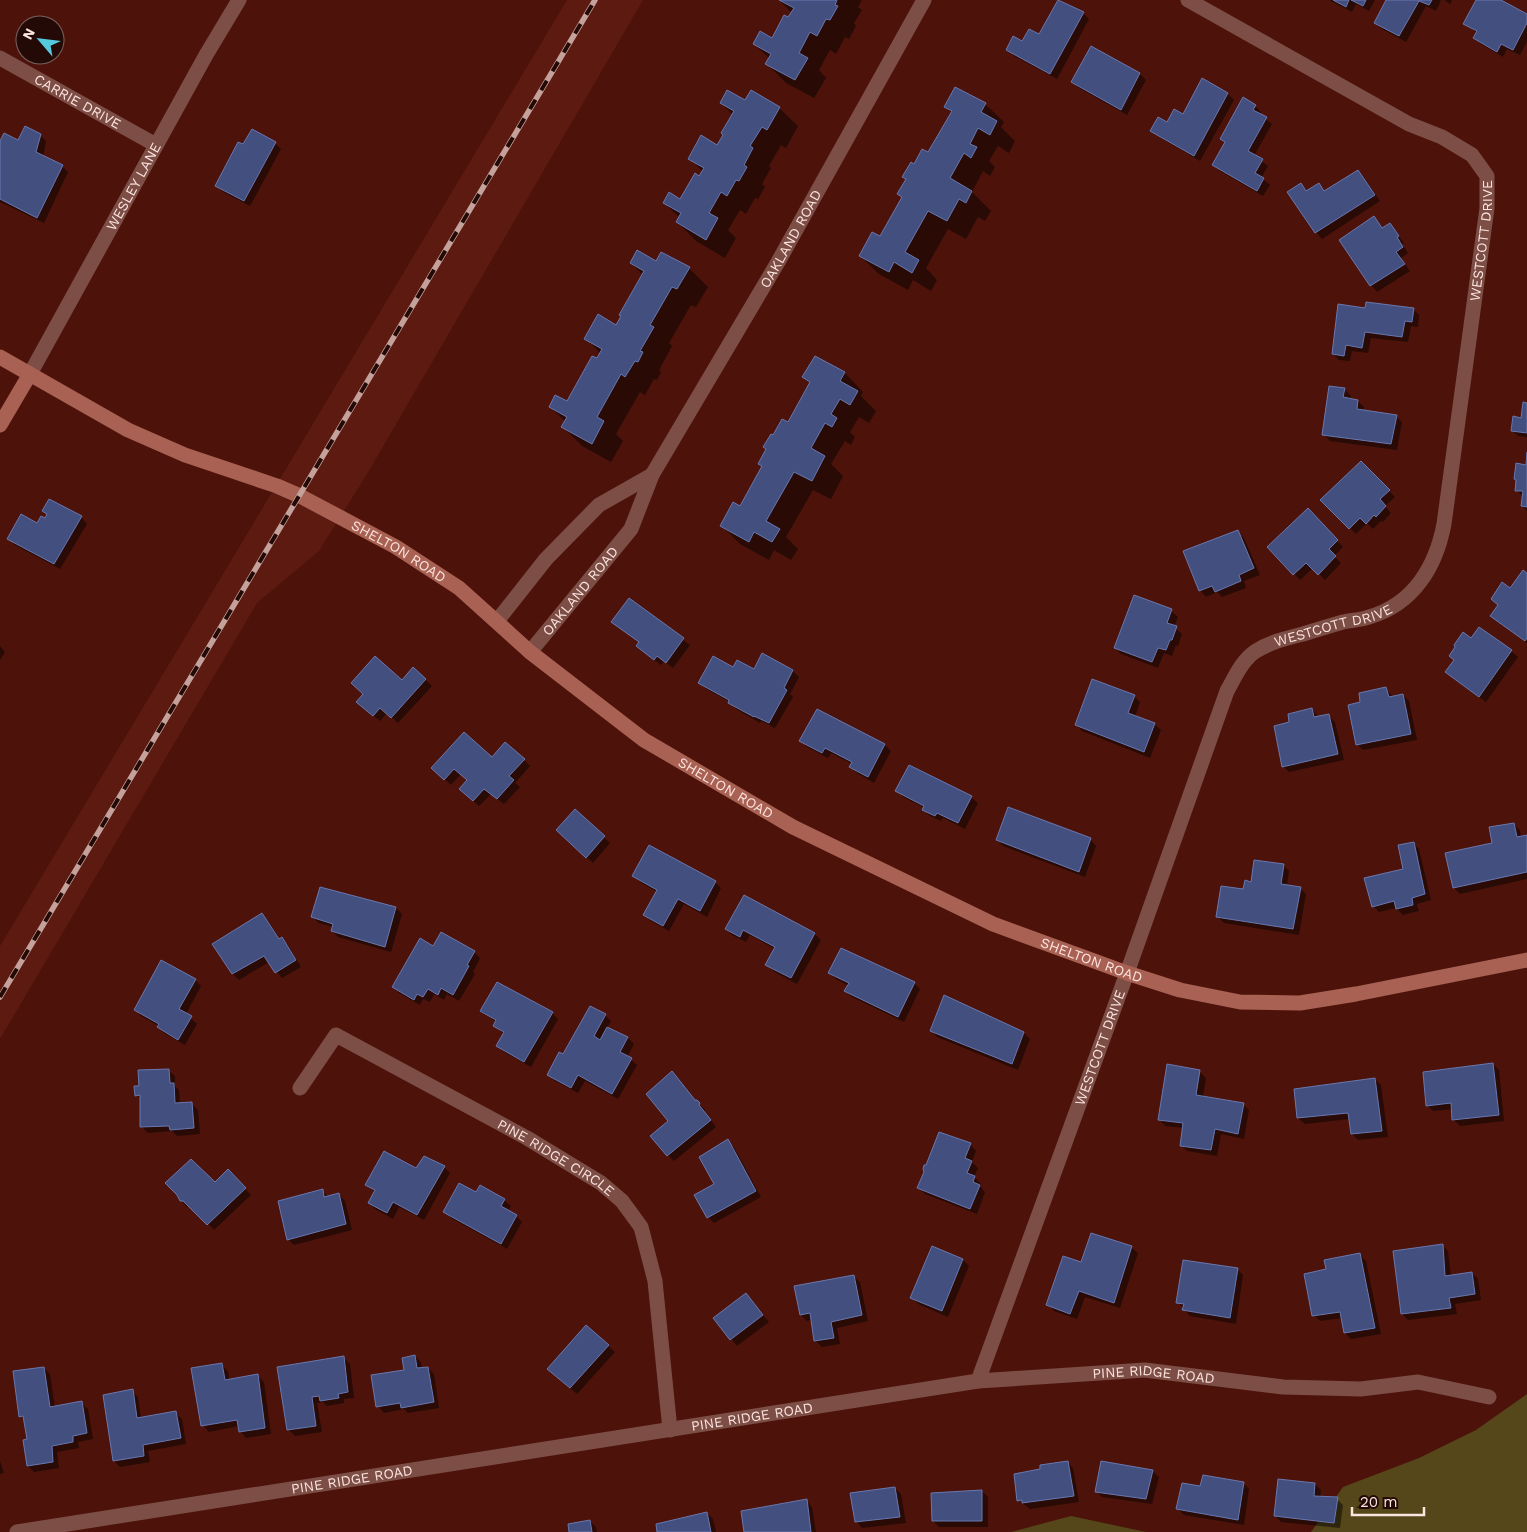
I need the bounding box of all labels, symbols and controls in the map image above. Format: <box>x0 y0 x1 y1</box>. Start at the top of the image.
north arrow <box>15 15 65 65</box>
text: N <box>19 26 38 42</box>
street label: CARRIE DRIVE <box>31 71 124 132</box>
street label: WESLEY LANE <box>103 140 164 233</box>
street label: WESTCOTT DRIVE <box>1466 180 1495 302</box>
street label: OAKLAND ROAD <box>757 187 825 291</box>
street label: SHELTON ROAD <box>349 517 449 585</box>
street label: OAKLAND ROAD <box>539 543 621 639</box>
street label: WESTCOTT DRIVE <box>1272 601 1395 650</box>
street label: SHELTON ROAD <box>675 754 776 822</box>
street label: SHELTON ROAD <box>1038 934 1145 985</box>
street label: WESTCOTT DRIVE <box>1071 988 1128 1108</box>
street label: PINE RIDGE CIRCLE <box>495 1116 618 1199</box>
street label: PINE RIDGE ROAD <box>1092 1362 1216 1387</box>
street label: PINE RIDGE ROAD <box>690 1399 814 1434</box>
street label: PINE RIDGE ROAD <box>290 1462 414 1497</box>
scale bar <box>1352 1484 1424 1516</box>
text: 20 m <box>1360 1493 1398 1511</box>

